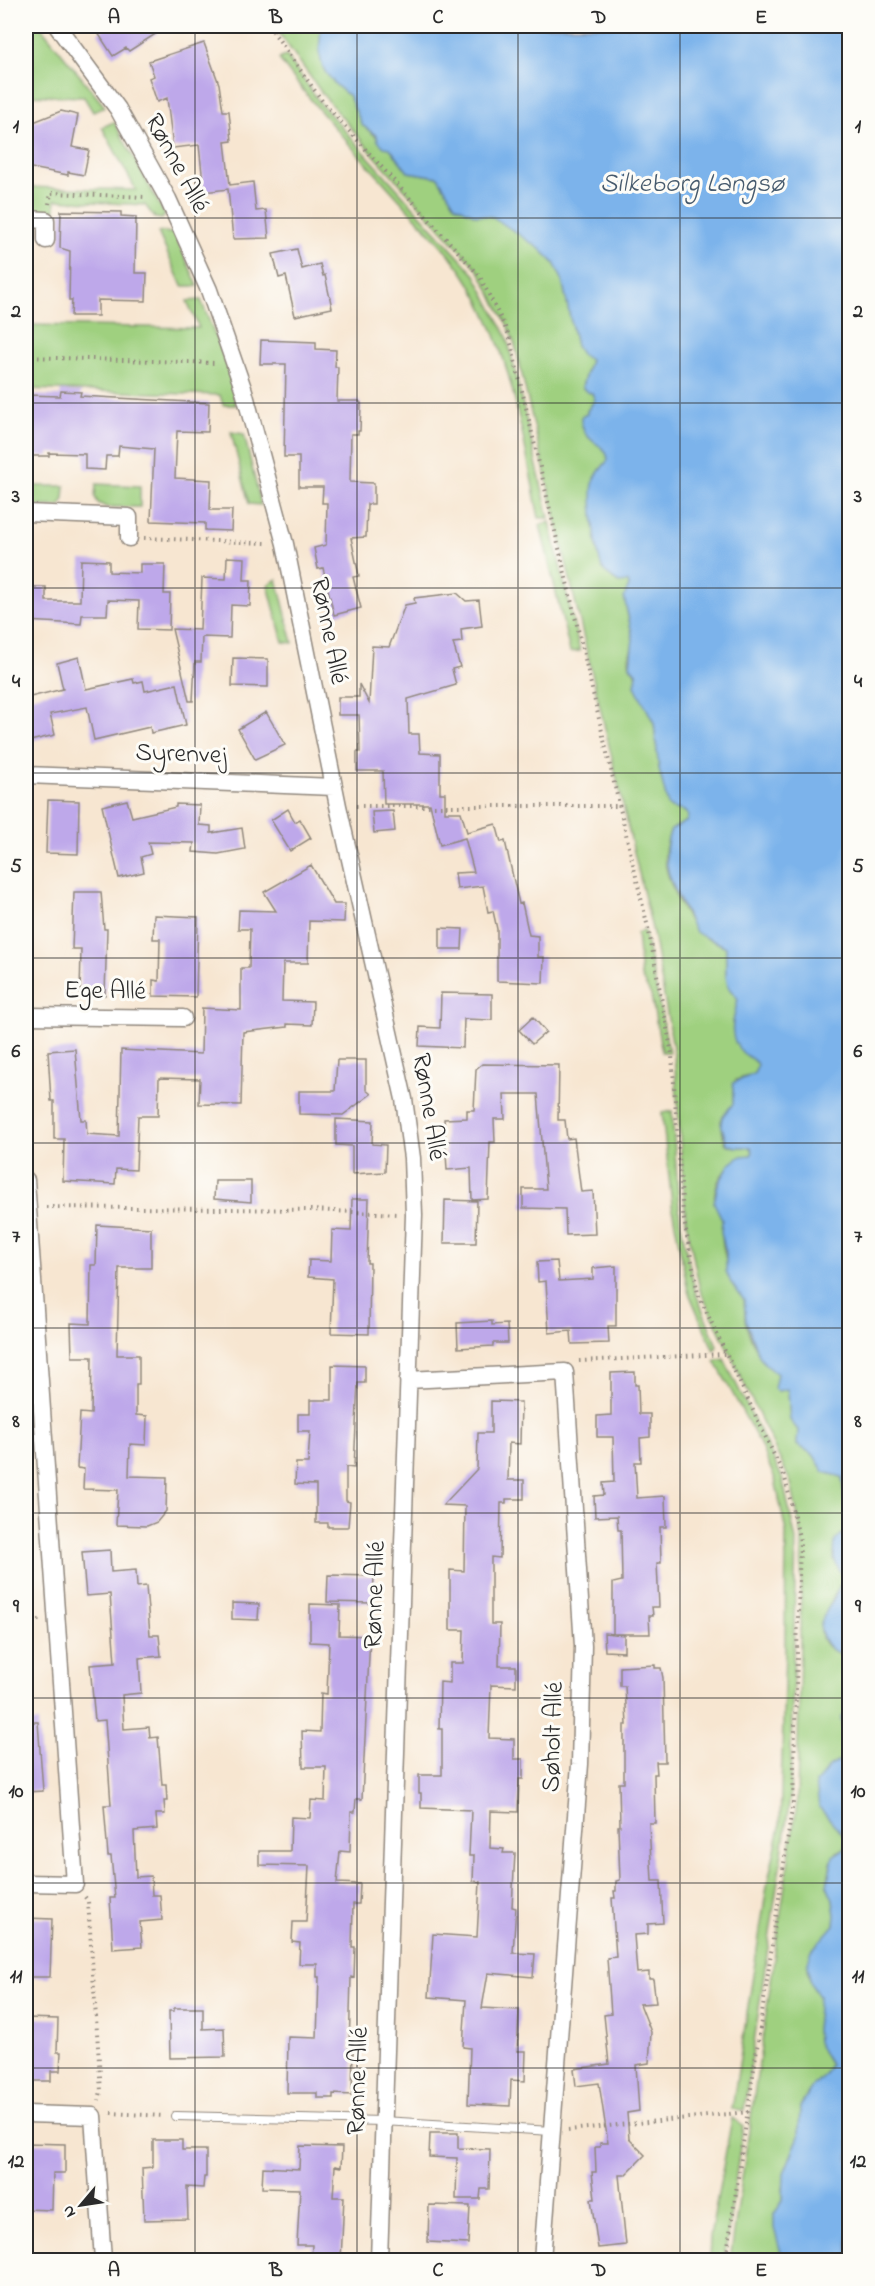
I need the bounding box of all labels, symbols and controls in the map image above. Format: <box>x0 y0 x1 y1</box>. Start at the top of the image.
text: A <box>108 4 120 33</box>
text: B <box>268 4 283 33</box>
text: C <box>433 4 444 33</box>
text: D <box>591 4 606 33</box>
text: E <box>755 4 767 33</box>
street label: Rønne Allé <box>134 107 218 221</box>
text: 1 <box>13 113 20 142</box>
text: 1 <box>855 113 862 142</box>
water label: Silkeborg Langsø <box>600 165 786 205</box>
text: 2 <box>10 298 21 327</box>
text: 2 <box>852 298 863 327</box>
text: 3 <box>11 483 20 512</box>
text: 3 <box>853 483 862 512</box>
street label: Rønne Allé <box>299 574 357 688</box>
text: 4 <box>12 668 21 697</box>
text: 4 <box>854 668 863 697</box>
street label: Syrenvej <box>135 734 228 776</box>
text: 5 <box>10 853 22 882</box>
text: 5 <box>852 853 864 882</box>
street label: Ege Allé <box>64 972 147 1012</box>
text: 6 <box>12 1038 21 1067</box>
text: 6 <box>854 1038 863 1067</box>
street label: Rønne Allé <box>401 1051 455 1164</box>
text: 7 <box>12 1223 21 1252</box>
text: 7 <box>854 1223 863 1252</box>
text: 8 <box>11 1408 20 1437</box>
text: 8 <box>853 1408 862 1437</box>
street label: Rønne Allé <box>355 1540 397 1650</box>
text: 9 <box>12 1593 20 1622</box>
text: 9 <box>854 1593 862 1622</box>
street label: Søholt Allé <box>533 1681 575 1793</box>
text: 10 <box>9 1778 24 1807</box>
text: 10 <box>851 1778 866 1807</box>
text: 11 <box>10 1963 23 1992</box>
text: 11 <box>852 1963 865 1992</box>
street label: Rønne Allé <box>338 2026 380 2136</box>
text: 12 <box>8 2148 24 2177</box>
text: 12 <box>850 2148 866 2177</box>
north arrow <box>51 2175 111 2235</box>
text: N <box>56 2201 83 2222</box>
text: A <box>108 2257 120 2286</box>
text: B <box>268 2257 283 2286</box>
text: C <box>433 2257 444 2286</box>
text: D <box>591 2257 606 2286</box>
text: E <box>755 2257 767 2286</box>

